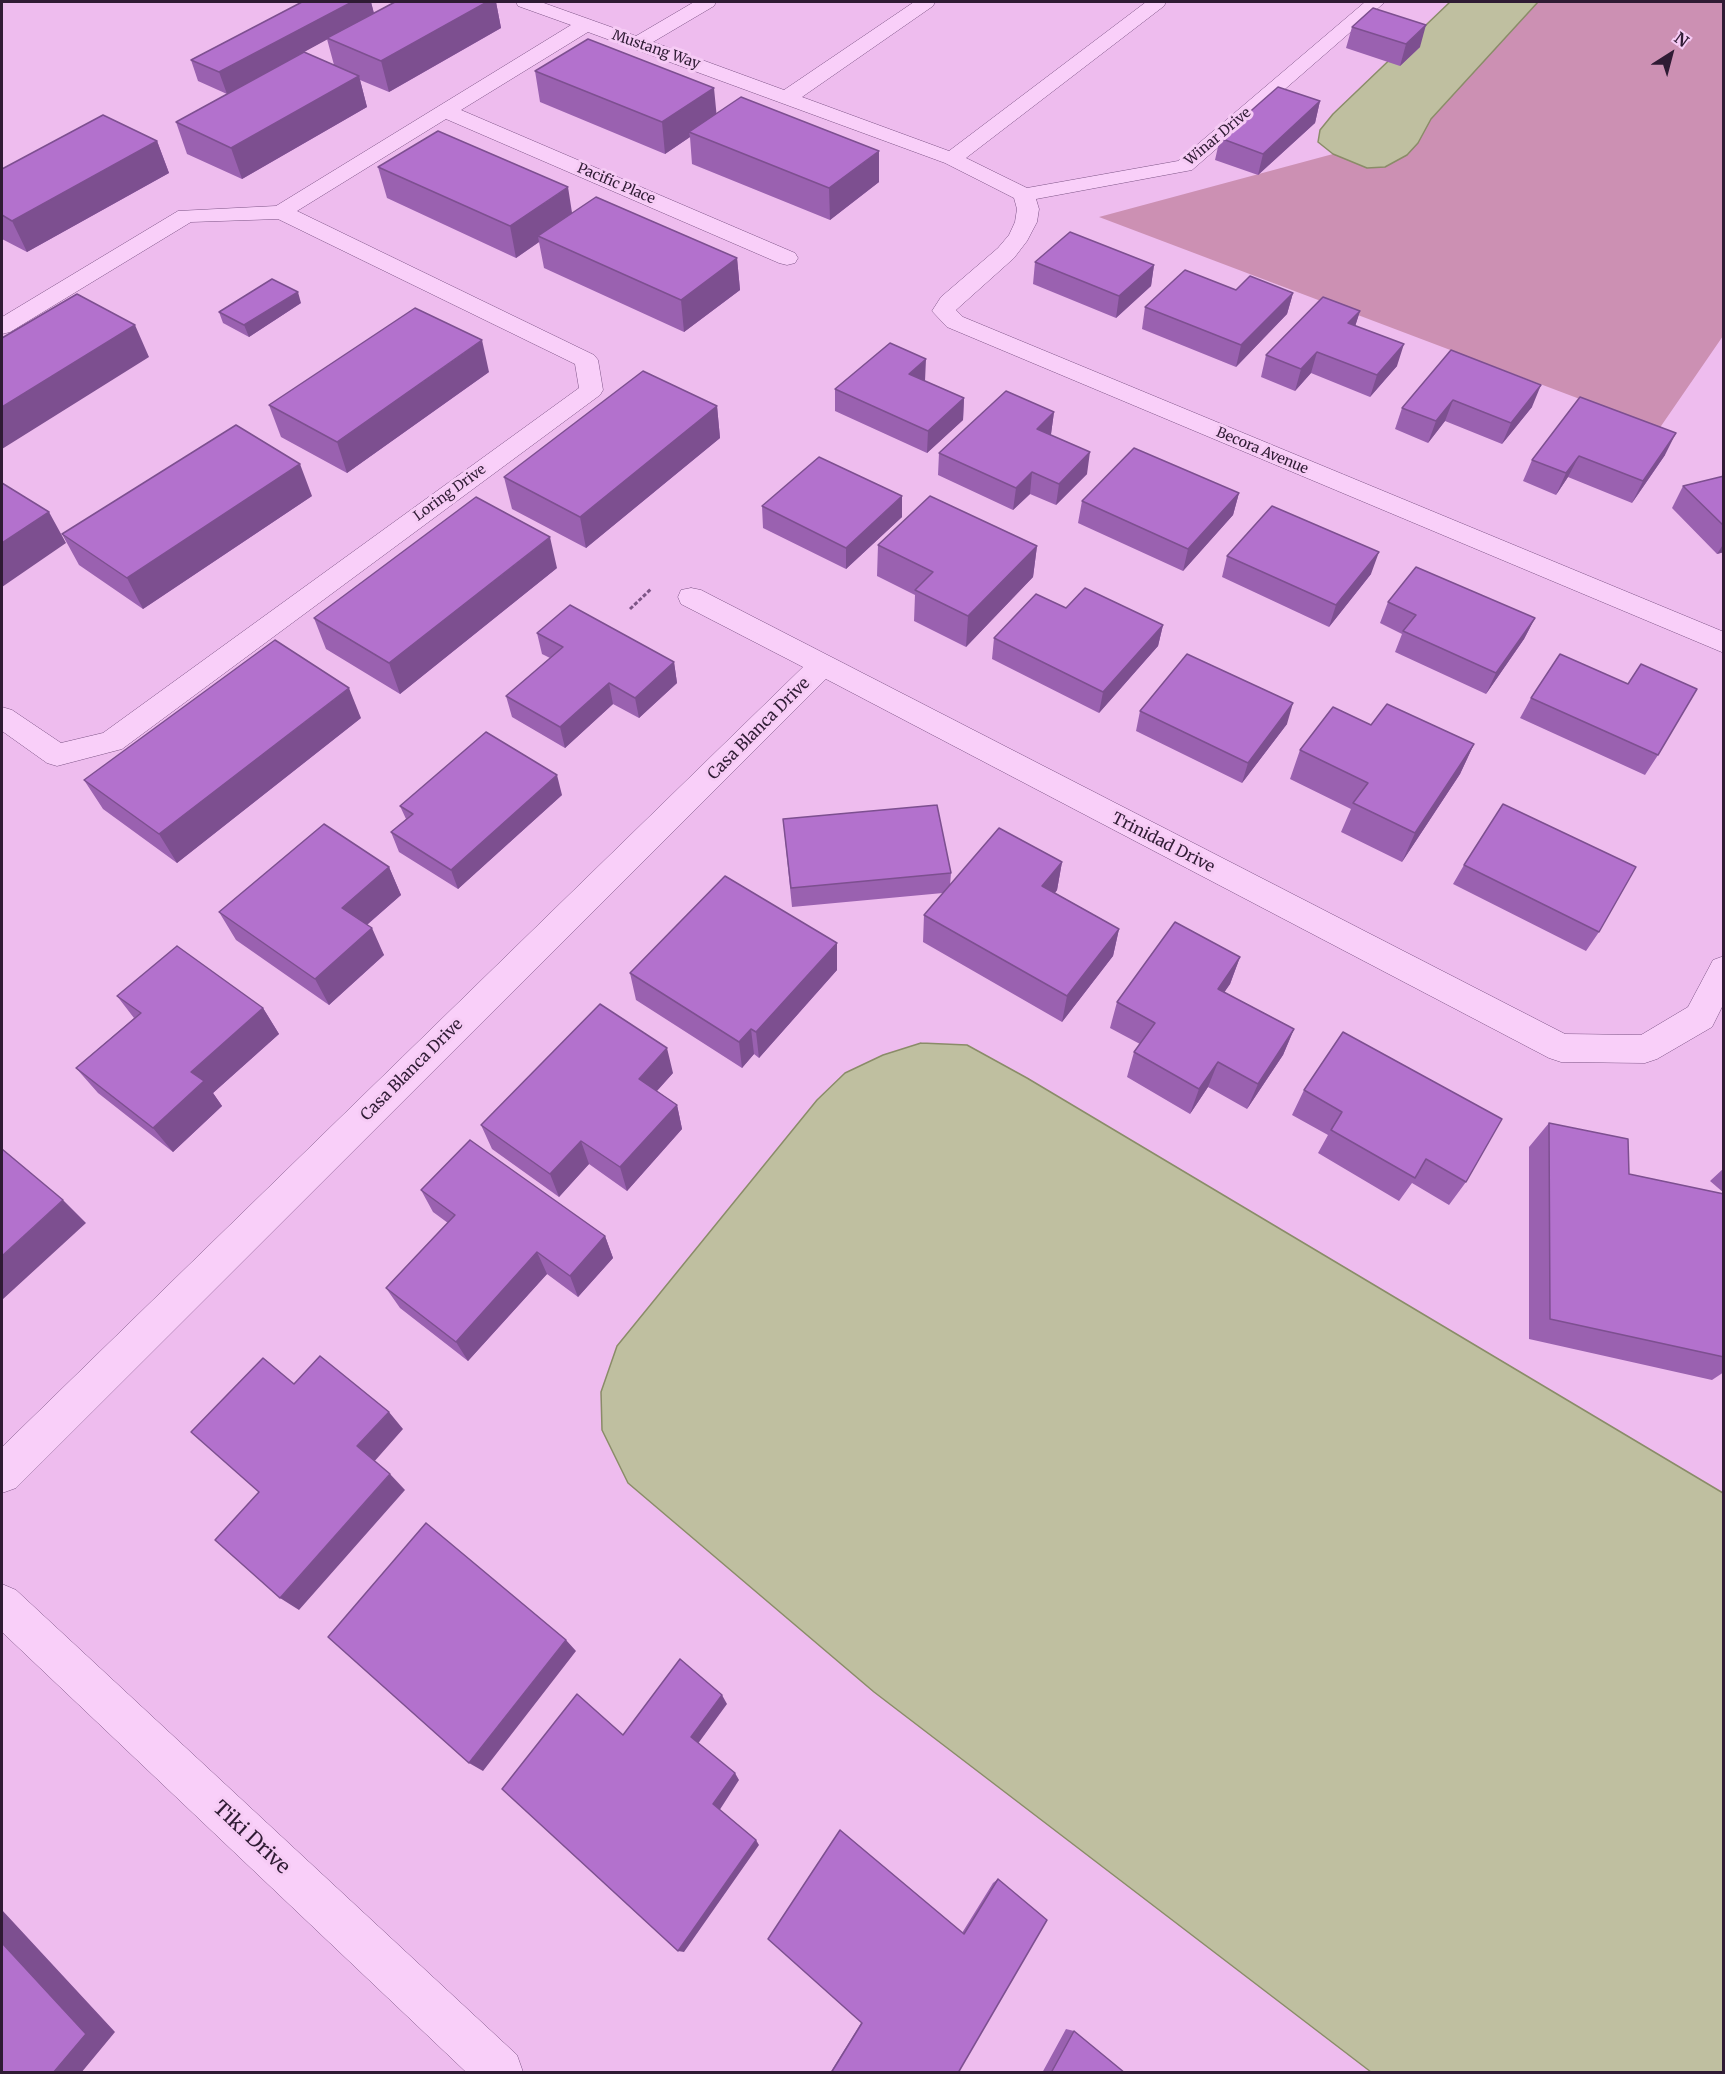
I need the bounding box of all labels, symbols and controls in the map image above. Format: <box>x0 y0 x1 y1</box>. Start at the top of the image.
north arrow <box>1641 24 1701 84</box>
street label: Mustang Way <box>610 27 702 73</box>
text: N <box>1671 28 1693 51</box>
street label: Winar Drive <box>1182 104 1254 170</box>
street label: Pacific Place <box>574 160 658 208</box>
street label: Becora Avenue <box>1213 424 1311 478</box>
street label: Loring Drive <box>411 461 489 525</box>
street label: Casa Blanca Drive <box>704 674 814 784</box>
street label: Trinidad Drive <box>1108 809 1218 877</box>
street label: Casa Blanca Drive <box>357 1015 467 1125</box>
street label: Tiki Drive <box>208 1796 294 1880</box>

